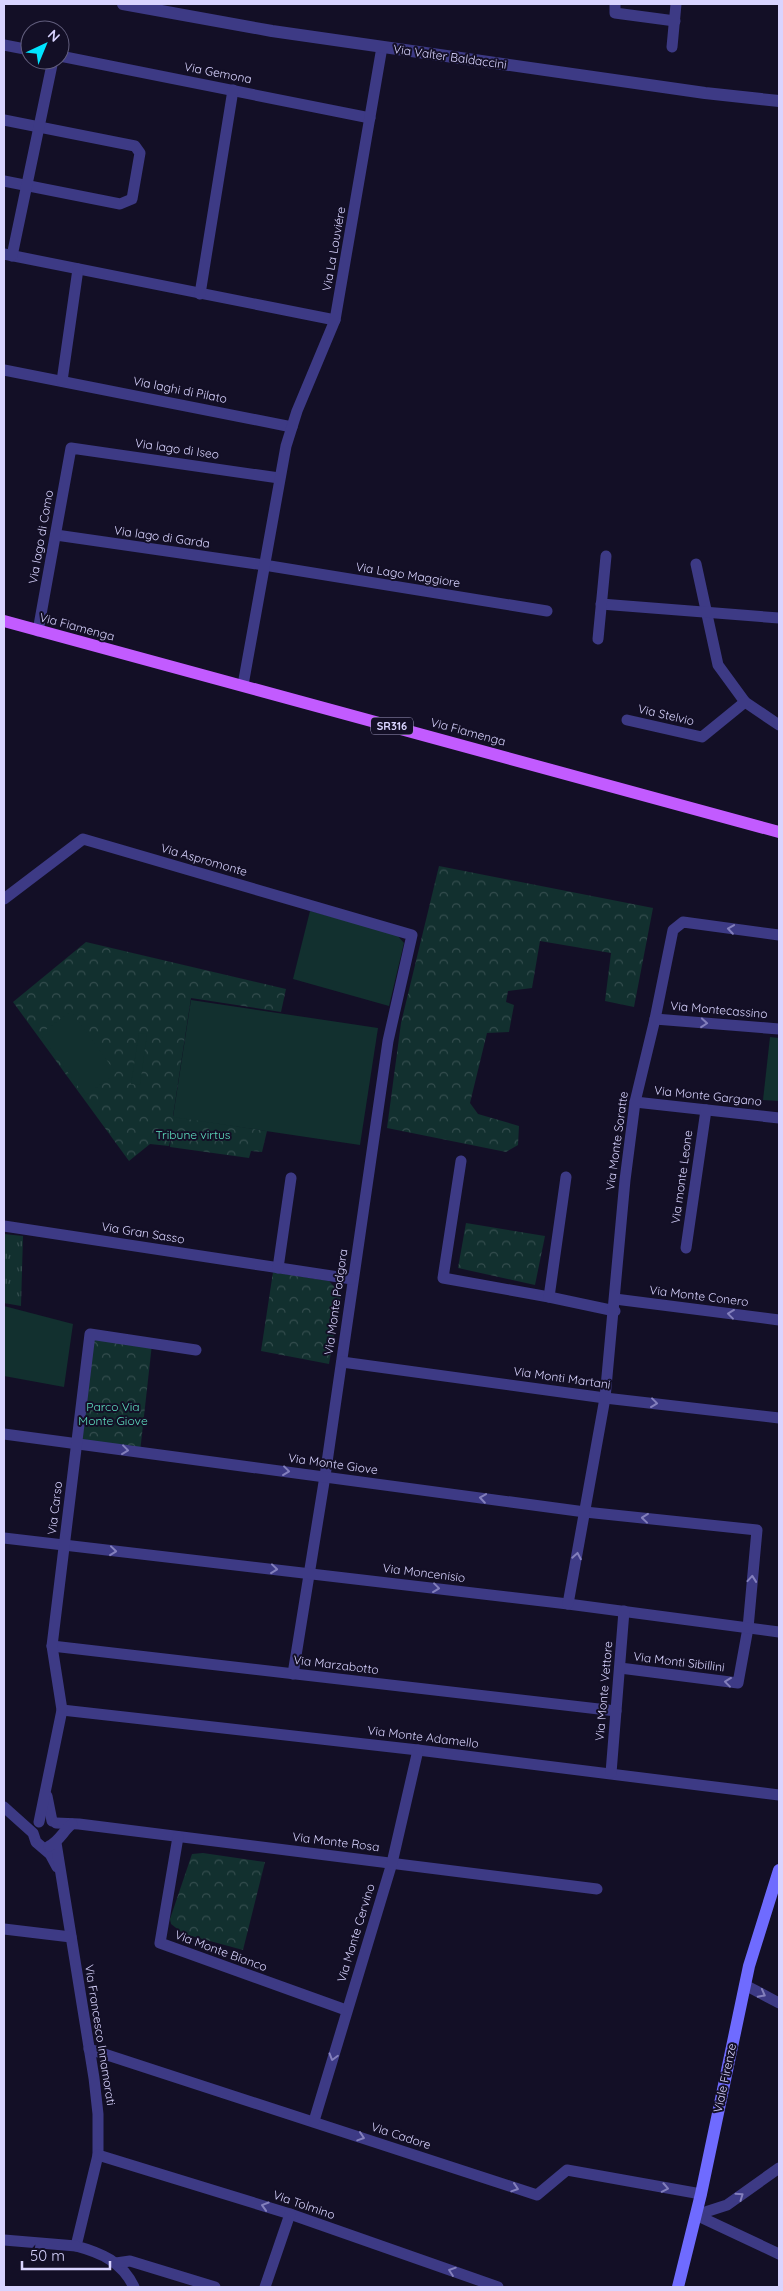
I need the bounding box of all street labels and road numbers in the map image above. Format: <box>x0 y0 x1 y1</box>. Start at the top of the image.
street label: Via Valter Baldaccini <box>392 41 508 72</box>
street label: Via Gemona <box>183 59 253 86</box>
street label: Via La Louviére <box>319 205 348 292</box>
street label: Via laghi di Pilato <box>132 373 228 406</box>
street label: Via lago di Iseo <box>134 435 220 462</box>
street label: Via lago di Como <box>25 489 56 585</box>
street label: Via lago di Garda <box>113 522 211 551</box>
street label: Via Lago Maggiore <box>355 559 462 590</box>
street label: Via Fiamenga <box>38 609 116 644</box>
street label: Via Stelvio <box>637 701 696 728</box>
street label: Via Fiamenga <box>429 714 507 749</box>
road number: SR316 <box>371 718 413 734</box>
street label: Via Aspromonte <box>159 840 249 879</box>
street label: Via Montecassino <box>670 998 768 1021</box>
street label: Via Monte Gargano <box>653 1082 763 1109</box>
street label: Via Monte Soratte <box>602 1090 631 1191</box>
street label: Via monte Leone <box>668 1129 696 1225</box>
street label: Via Gran Sasso <box>100 1219 186 1246</box>
street label: Via Monte Podgora <box>321 1248 350 1356</box>
street label: Via Monte Conero <box>649 1282 749 1309</box>
street label: Via Monti Martani <box>513 1363 612 1392</box>
street label: Via Monte Giove <box>287 1450 379 1477</box>
street label: Via Carso <box>44 1480 65 1536</box>
street label: Via Moncenisio <box>382 1560 466 1585</box>
street label: Via Monte Vettore <box>592 1640 615 1742</box>
street label: Via Monti Sibillini <box>633 1648 726 1675</box>
street label: Via Marzabotto <box>293 1652 380 1677</box>
street label: Via Monte Adamello <box>367 1722 480 1751</box>
street label: Via Monte Rosa <box>292 1829 380 1854</box>
street label: Via Monte Cervino <box>333 1882 378 1984</box>
street label: Via Monte Bianco <box>173 1927 269 1974</box>
street label: Via Francesco Innamorati <box>82 1963 119 2106</box>
street label: Viale Firenze <box>710 2042 739 2114</box>
street label: Via Cadore <box>369 2119 433 2152</box>
street label: Via Tolmino <box>271 2187 337 2222</box>

